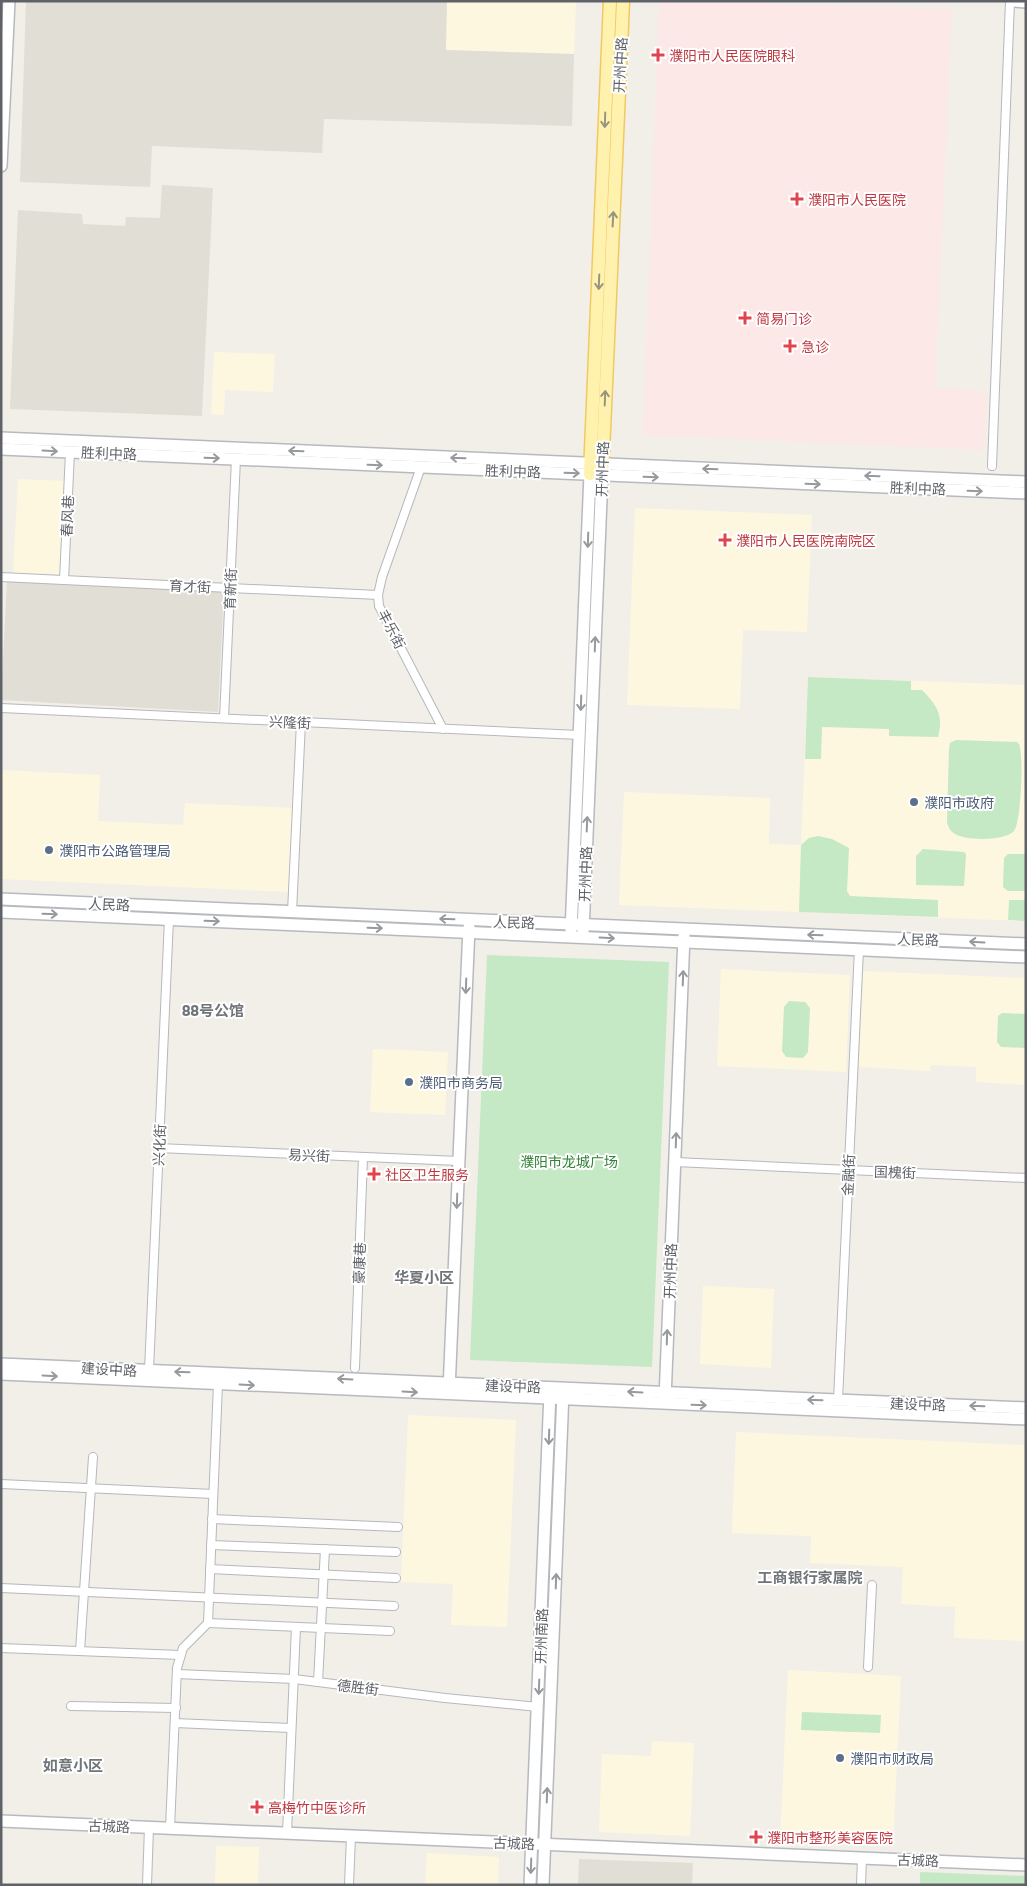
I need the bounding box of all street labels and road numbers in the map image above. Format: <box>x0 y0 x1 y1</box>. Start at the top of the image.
street label: 开州中路 <box>608 36 632 94</box>
street label: 开州中路 <box>591 441 613 497</box>
street label: 胜利中路 <box>81 442 137 464</box>
street label: 胜利中路 <box>485 460 541 482</box>
street label: 胜利中路 <box>890 477 946 499</box>
street label: 春风巷 <box>55 494 79 538</box>
street label: 育新街 <box>219 568 241 610</box>
street label: 育才街 <box>168 574 212 598</box>
street label: 丰乐街 <box>373 606 411 652</box>
street label: 兴隆街 <box>268 710 312 734</box>
street label: 开州中路 <box>574 846 596 902</box>
street label: 人民路 <box>87 892 131 916</box>
street label: 人民路 <box>493 911 535 933</box>
street label: 人民路 <box>897 928 939 950</box>
street label: 兴化街 <box>147 1123 171 1167</box>
street label: 易兴街 <box>287 1143 331 1167</box>
street label: 金融街 <box>836 1153 860 1197</box>
street label: 国槐街 <box>874 1161 916 1183</box>
street label: 豪康巷 <box>348 1242 370 1284</box>
street label: 开州中路 <box>659 1243 681 1299</box>
street label: 建设中路 <box>80 1357 138 1381</box>
street label: 建设中路 <box>485 1375 541 1397</box>
street label: 建设中路 <box>890 1393 946 1415</box>
street label: 开州南路 <box>530 1608 552 1664</box>
street label: 德胜街 <box>336 1674 380 1700</box>
street label: 古城路 <box>88 1815 130 1837</box>
street label: 古城路 <box>493 1832 535 1854</box>
street label: 古城路 <box>897 1849 939 1871</box>

